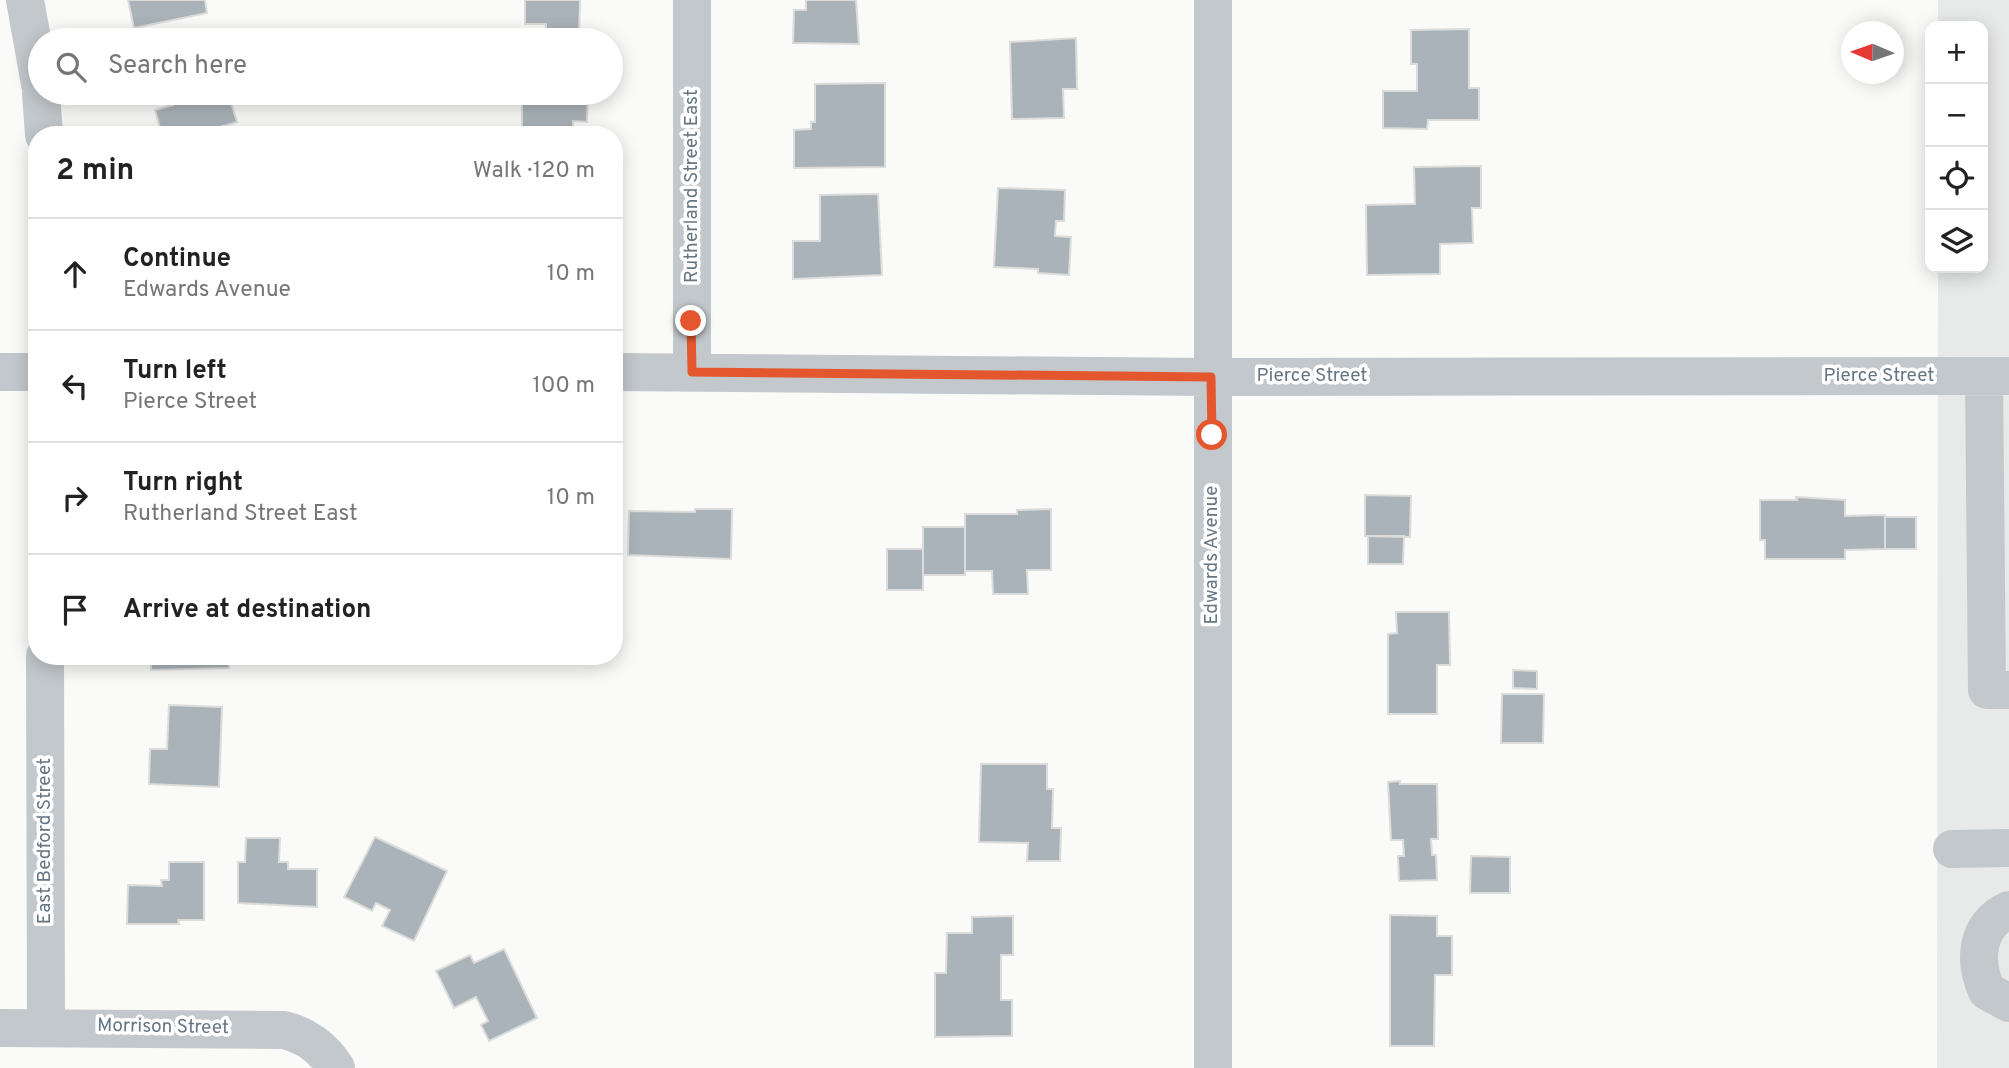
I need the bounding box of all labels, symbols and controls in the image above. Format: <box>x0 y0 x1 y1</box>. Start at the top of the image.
north arrow <box>1841 21 1904 84</box>
map controls <box>1925 21 1988 273</box>
button: + <box>1925 21 1988 84</box>
search box <box>28 28 623 105</box>
icon: search <box>52 48 90 86</box>
text: Search here <box>108 50 247 83</box>
button: − <box>1925 84 1988 147</box>
street label: Rutherland Street East <box>680 89 704 283</box>
button: locate <box>1925 147 1988 210</box>
text: 2 min <box>56 153 134 190</box>
text: Walk · 120 m <box>473 157 595 186</box>
button: layers <box>1925 210 1988 273</box>
text: Continue <box>123 243 231 276</box>
icon: ahead <box>56 255 94 293</box>
text: 10 m <box>547 260 595 289</box>
text: Edwards Avenue <box>123 276 291 305</box>
route end <box>675 305 706 336</box>
text: Turn left <box>123 355 227 388</box>
street label: Pierce Street <box>1257 364 1367 388</box>
street label: Pierce Street <box>1824 364 1934 388</box>
icon: left <box>56 367 94 405</box>
text: 100 m <box>532 372 595 401</box>
text: Pierce Street <box>123 388 257 417</box>
route start <box>1196 419 1227 450</box>
text: Turn right <box>123 467 243 500</box>
icon: right <box>56 479 94 517</box>
text: 10 m <box>547 484 595 513</box>
street label: Edwards Avenue <box>1200 486 1224 624</box>
text: Rutherland Street East <box>123 500 358 529</box>
icon: arrive <box>56 591 94 629</box>
text: Arrive at destination <box>123 594 371 627</box>
street label: East Bedford Street <box>33 758 57 924</box>
street label: Morrison Street <box>97 1014 229 1040</box>

